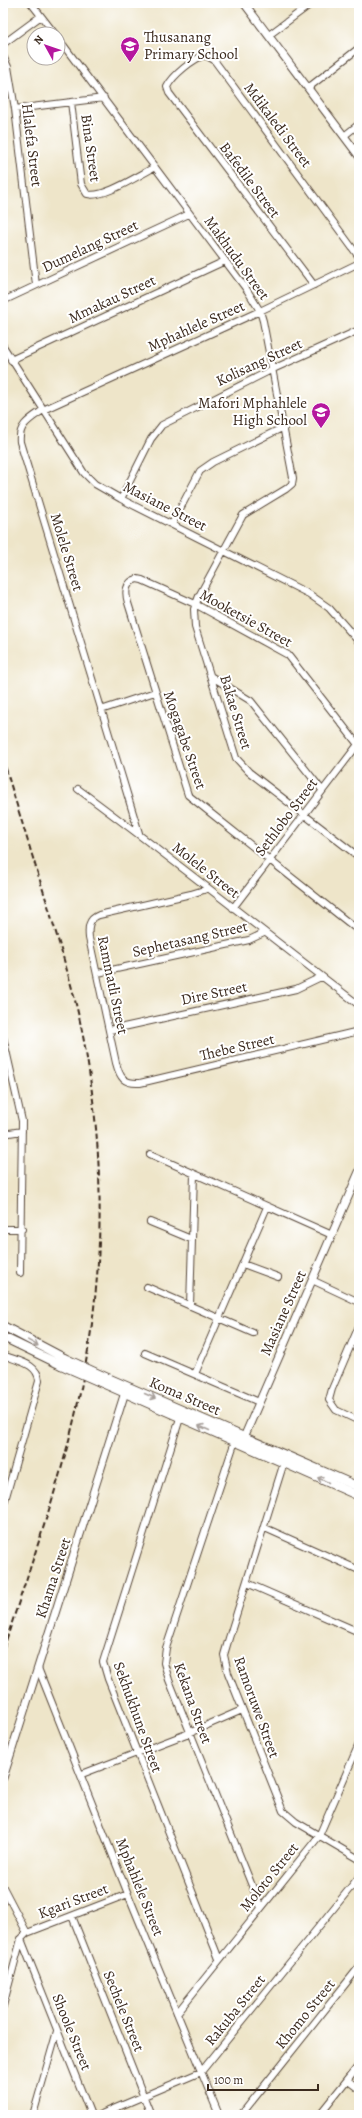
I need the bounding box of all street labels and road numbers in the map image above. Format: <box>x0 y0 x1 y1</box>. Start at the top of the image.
street label: Mdikaledi Street <box>240 79 317 172</box>
street label: Hlalefa Street <box>17 102 47 188</box>
street label: Bina Street <box>76 113 106 183</box>
street label: Bafedile Street <box>215 138 285 222</box>
street label: Makhudu Street <box>200 212 274 304</box>
street label: Dumelang Street <box>39 215 141 277</box>
street label: Mmakau Street <box>65 270 159 328</box>
street label: Mphahlele Street <box>144 296 248 356</box>
street label: Kolisang Street <box>213 333 305 391</box>
street label: Masiane Street <box>120 476 210 536</box>
street label: Molele Street <box>46 511 88 593</box>
street label: Mooketsie Street <box>196 584 296 652</box>
street label: Bakae Street <box>215 672 257 752</box>
street label: Mogagabe Street <box>159 688 211 792</box>
street label: Sethlobo Street <box>250 774 322 860</box>
street label: Molele Street <box>168 837 244 903</box>
street label: Sephetasang Street <box>130 916 250 962</box>
street label: Rammatli Street <box>93 934 133 1036</box>
street label: Dire Street <box>179 976 249 1010</box>
street label: Thebe Street <box>198 1029 276 1065</box>
street label: Masiane Street <box>255 1267 311 1359</box>
street label: Koma Street <box>146 1372 224 1420</box>
street label: Khama Street <box>31 1535 75 1621</box>
street label: Ramoruwe Street <box>229 1654 285 1761</box>
street label: Sekhukhune Street <box>109 1659 167 1775</box>
street label: Kekana Street <box>169 1660 217 1746</box>
street label: Mphahlele Street <box>111 1835 169 1939</box>
street label: Moloto Street <box>235 1838 303 1916</box>
street label: Kgari Street <box>35 1878 111 1924</box>
street label: Sechele Street <box>99 1968 149 2055</box>
street label: Rakuba Street <box>200 1970 270 2050</box>
street label: Khomo Street <box>271 1975 339 2053</box>
street label: Shoole Street <box>48 1991 96 2073</box>

